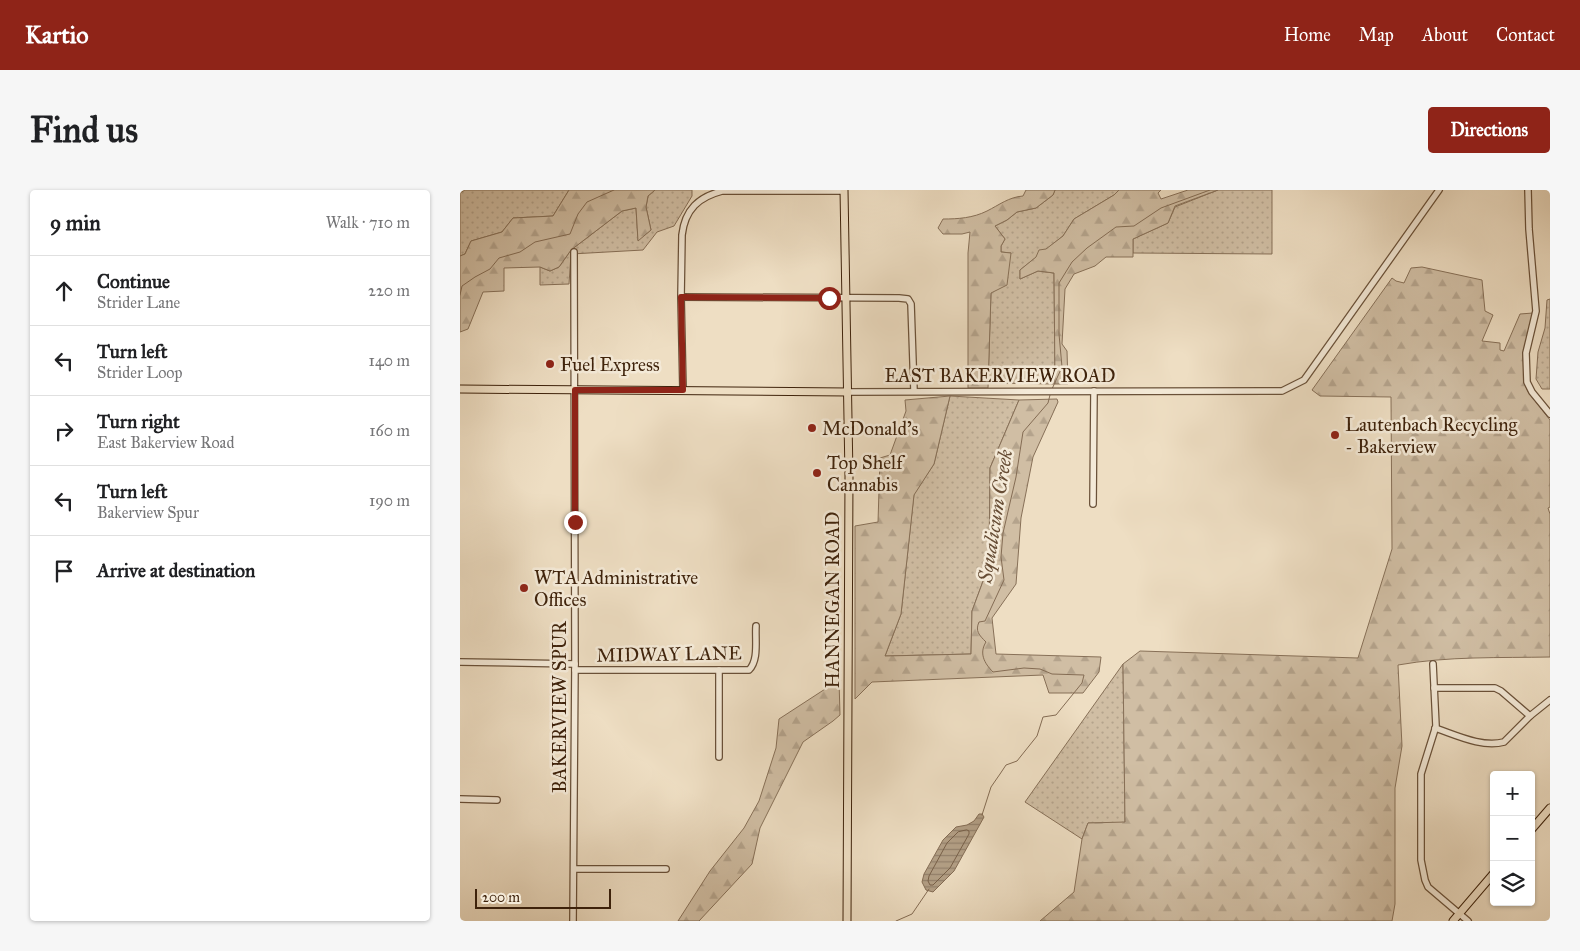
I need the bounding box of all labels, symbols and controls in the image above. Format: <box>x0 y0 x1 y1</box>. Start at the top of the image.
text: Kartio <box>25 20 88 50</box>
text: Home <box>1284 24 1331 46</box>
text: Map <box>1359 24 1394 46</box>
text: About <box>1422 24 1468 46</box>
text: Contact <box>1496 24 1555 46</box>
button: Directions <box>1428 107 1550 153</box>
text: Find us <box>30 109 138 152</box>
text: 9 min <box>50 210 101 236</box>
text: Walk · 710 m <box>326 213 410 232</box>
text: Continue <box>97 270 170 293</box>
icon: ahead <box>50 277 78 305</box>
text: 220 m <box>368 281 410 300</box>
route start <box>818 287 841 310</box>
text: Strider Lane <box>97 293 180 312</box>
text: Turn left <box>97 340 167 363</box>
icon: left <box>50 347 78 375</box>
text: 140 m <box>369 351 410 370</box>
place label: Fuel Express <box>560 353 660 376</box>
marker: Fuel Express <box>544 358 556 370</box>
text: Strider Loop <box>97 363 183 382</box>
street label: EAST BAKERVIEW ROAD <box>884 364 1116 387</box>
text: Turn right <box>97 410 180 433</box>
place label: Lautenbach Recycling - Bakerview <box>1345 413 1518 458</box>
icon: right <box>50 417 78 445</box>
place label: McDonald's <box>822 417 919 440</box>
text: 160 m <box>369 421 410 440</box>
marker: McDonald's <box>806 422 818 434</box>
marker: Lautenbach Recycling - Bakerview <box>1329 429 1341 441</box>
text: East Bakerview Road <box>97 433 234 452</box>
water label: Squalicum Creek <box>972 448 1017 585</box>
place label: Top Shelf Cannabis <box>827 451 905 496</box>
marker: Top Shelf Cannabis <box>811 467 823 479</box>
text: Turn left <box>97 480 167 503</box>
icon: left <box>50 487 78 515</box>
text: 190 m <box>369 491 410 510</box>
text: Bakerview Spur <box>97 503 199 522</box>
route end <box>564 511 587 534</box>
street label: HANNEGAN ROAD <box>821 512 844 688</box>
icon: arrive <box>50 557 78 585</box>
text: Arrive at destination <box>97 559 255 582</box>
place label: WTA Administrative Offices <box>534 566 698 611</box>
marker: WTA Administrative Offices <box>518 582 530 594</box>
street label: BAKERVIEW SPUR <box>548 620 571 793</box>
street label: MIDWAY LANE <box>596 641 742 667</box>
map controls <box>1490 771 1535 906</box>
button: + <box>1490 771 1535 816</box>
button: − <box>1490 816 1535 861</box>
button: layers <box>1490 861 1535 906</box>
scale bar <box>475 886 611 909</box>
text: 200 m <box>482 889 520 906</box>

